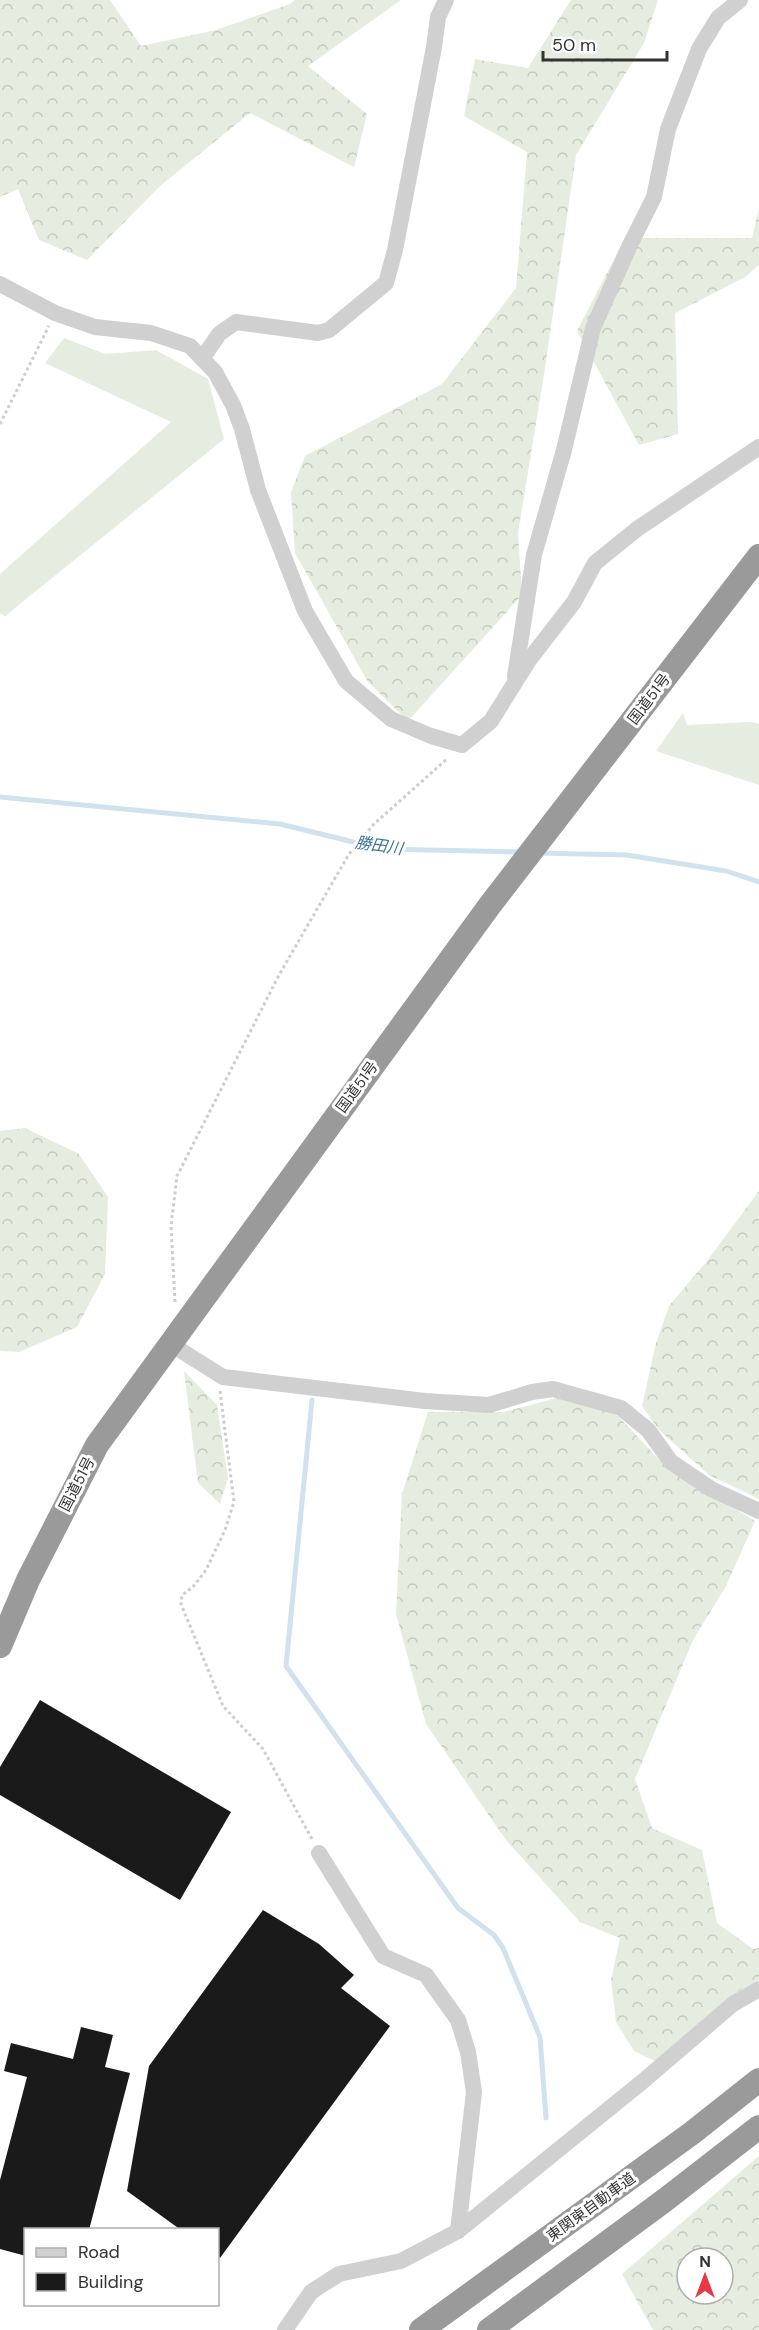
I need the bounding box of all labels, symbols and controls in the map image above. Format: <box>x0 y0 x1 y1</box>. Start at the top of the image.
scale bar <box>543 24 668 62</box>
text: 50 m <box>552 33 596 57</box>
street label: 国道51号 <box>623 669 675 729</box>
water label: 勝田川 <box>354 832 406 860</box>
street label: 国道51号 <box>332 1057 382 1117</box>
street label: 国道51号 <box>55 1453 99 1515</box>
street label: 東関東自動車道 <box>543 2168 639 2246</box>
legend <box>24 2228 219 2306</box>
text: Road <box>78 2240 120 2264</box>
north arrow <box>675 2246 735 2306</box>
text: N <box>699 2251 711 2272</box>
text: Building <box>78 2270 143 2294</box>

